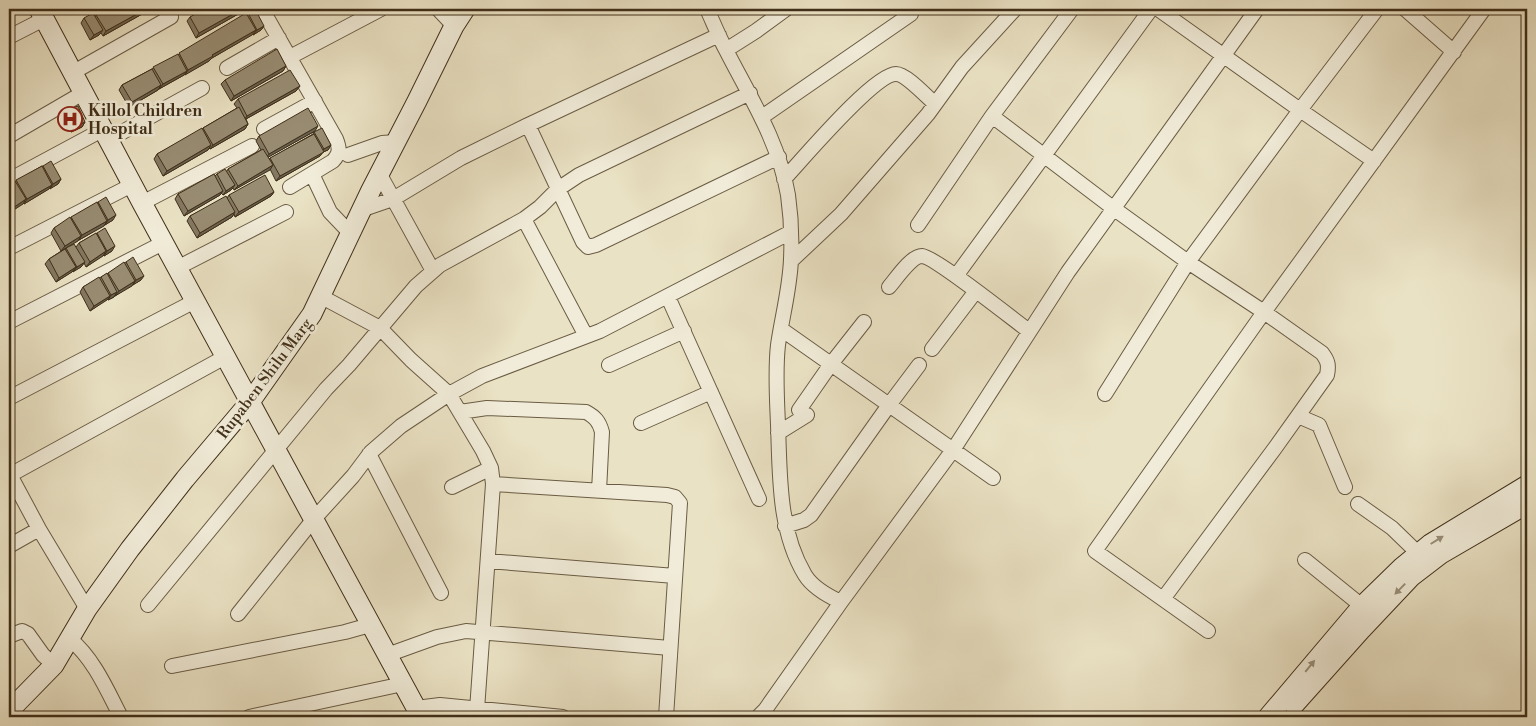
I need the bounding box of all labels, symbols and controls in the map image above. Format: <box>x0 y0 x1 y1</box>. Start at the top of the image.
place label: Killol Children Hospital <box>88 101 202 139</box>
hospital icon: Killol Children Hospital <box>57 106 83 132</box>
street label: Rupaben Shilu Marg <box>213 314 317 443</box>
one-way arrow <box>1431 535 1444 545</box>
one-way arrow <box>1394 582 1406 594</box>
one-way arrow <box>1305 660 1316 673</box>

